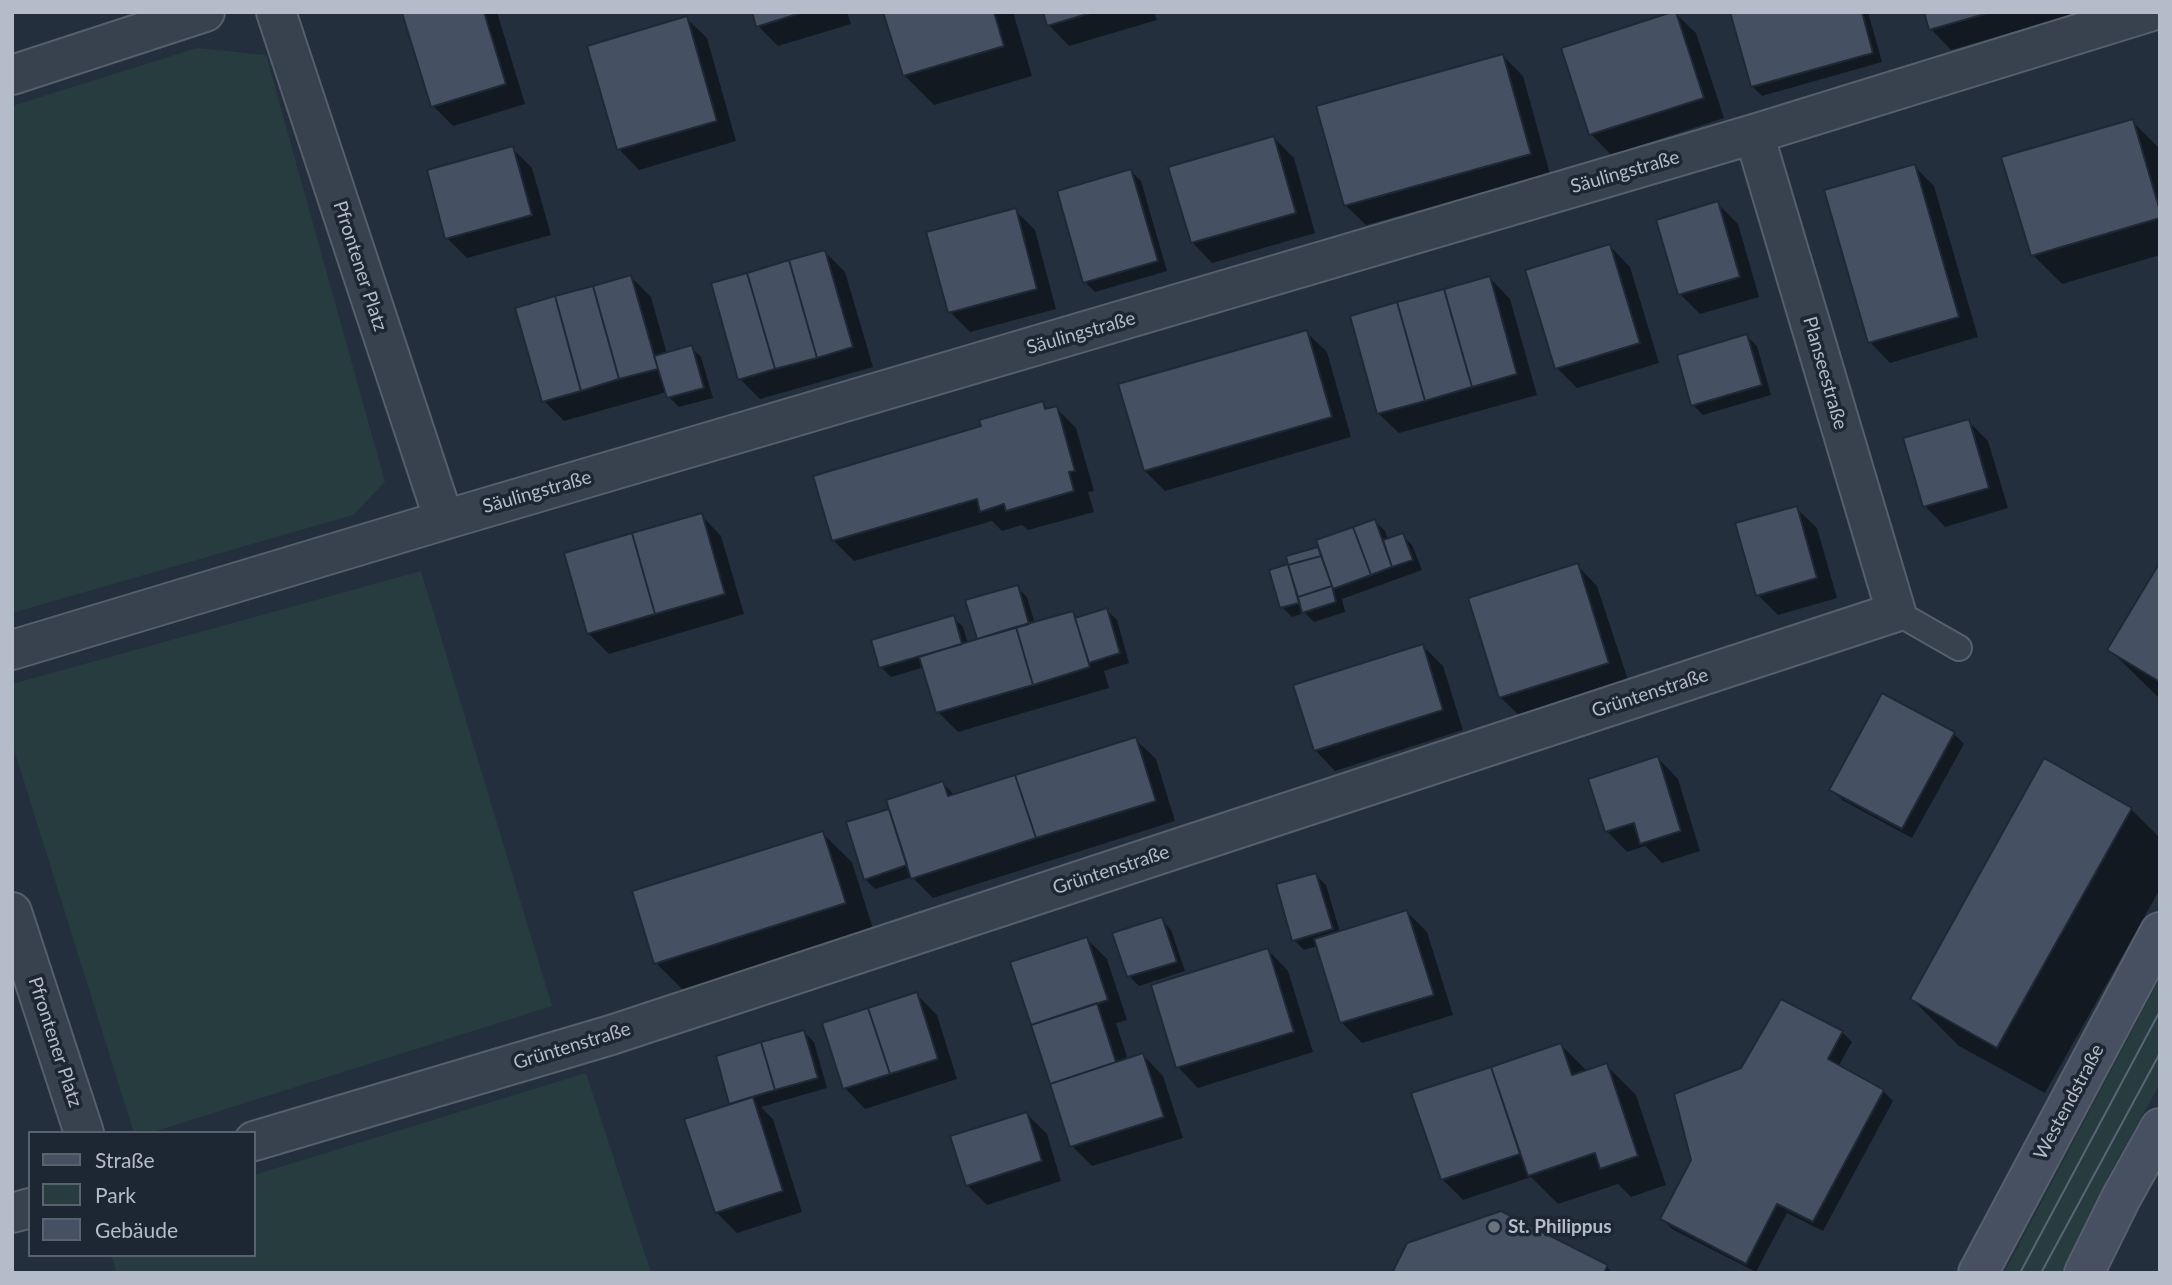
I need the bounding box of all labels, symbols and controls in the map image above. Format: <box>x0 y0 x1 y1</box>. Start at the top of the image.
street label: Säulingstraße <box>1568 146 1682 198</box>
street label: Pfrontener Platz <box>328 198 392 334</box>
street label: Säulingstraße <box>1024 307 1138 359</box>
street label: Planseestraße <box>1798 314 1852 432</box>
street label: Säulingstraße <box>480 466 594 518</box>
street label: Grüntenstraße <box>1589 663 1711 723</box>
street label: Grüntenstraße <box>1050 840 1172 900</box>
street label: Pfrontener Platz <box>23 974 87 1110</box>
street label: Grüntenstraße <box>511 1017 633 1075</box>
street label: Westendstraße <box>2029 1040 2109 1164</box>
legend <box>28 1131 256 1257</box>
text: Straße <box>95 1147 155 1172</box>
text: Park <box>95 1182 136 1207</box>
place label: St. Philippus <box>1508 1216 1612 1238</box>
text: Gebäude <box>95 1217 178 1242</box>
marker: St. Philippus <box>1486 1219 1502 1235</box>

